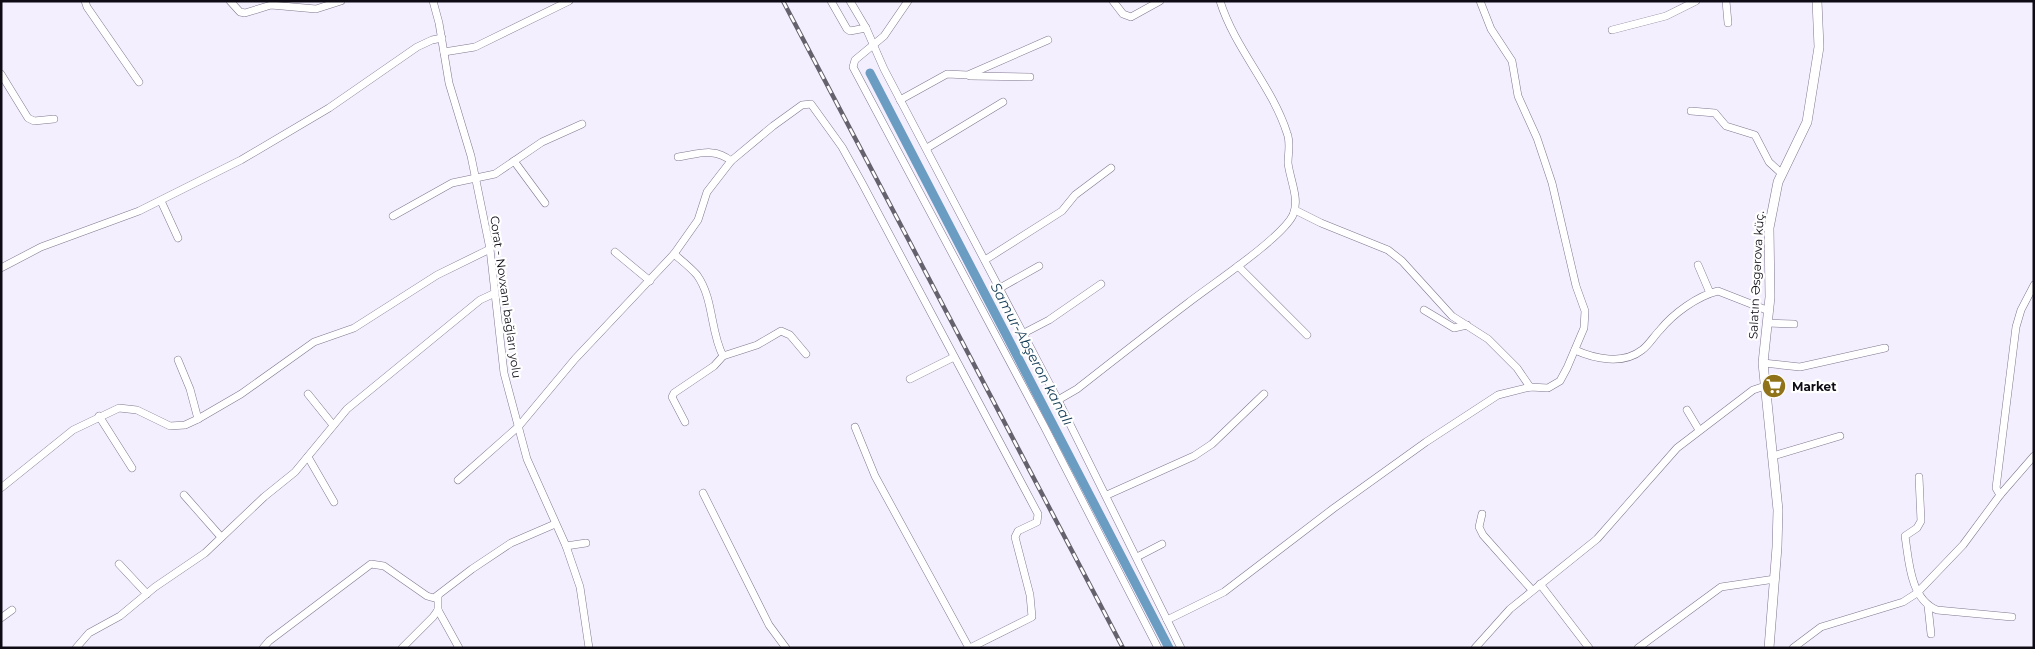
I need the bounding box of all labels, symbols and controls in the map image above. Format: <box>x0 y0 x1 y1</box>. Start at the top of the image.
street label: Salatın Əsgərova küç. <box>1745 210 1767 340</box>
street label: Corat - Novxanı bağları yolu <box>487 215 525 379</box>
water label: Samur-Abşeron kanalı <box>987 280 1077 429</box>
supermarket icon: Market <box>1761 373 1787 399</box>
place label: Market <box>1792 379 1837 394</box>

